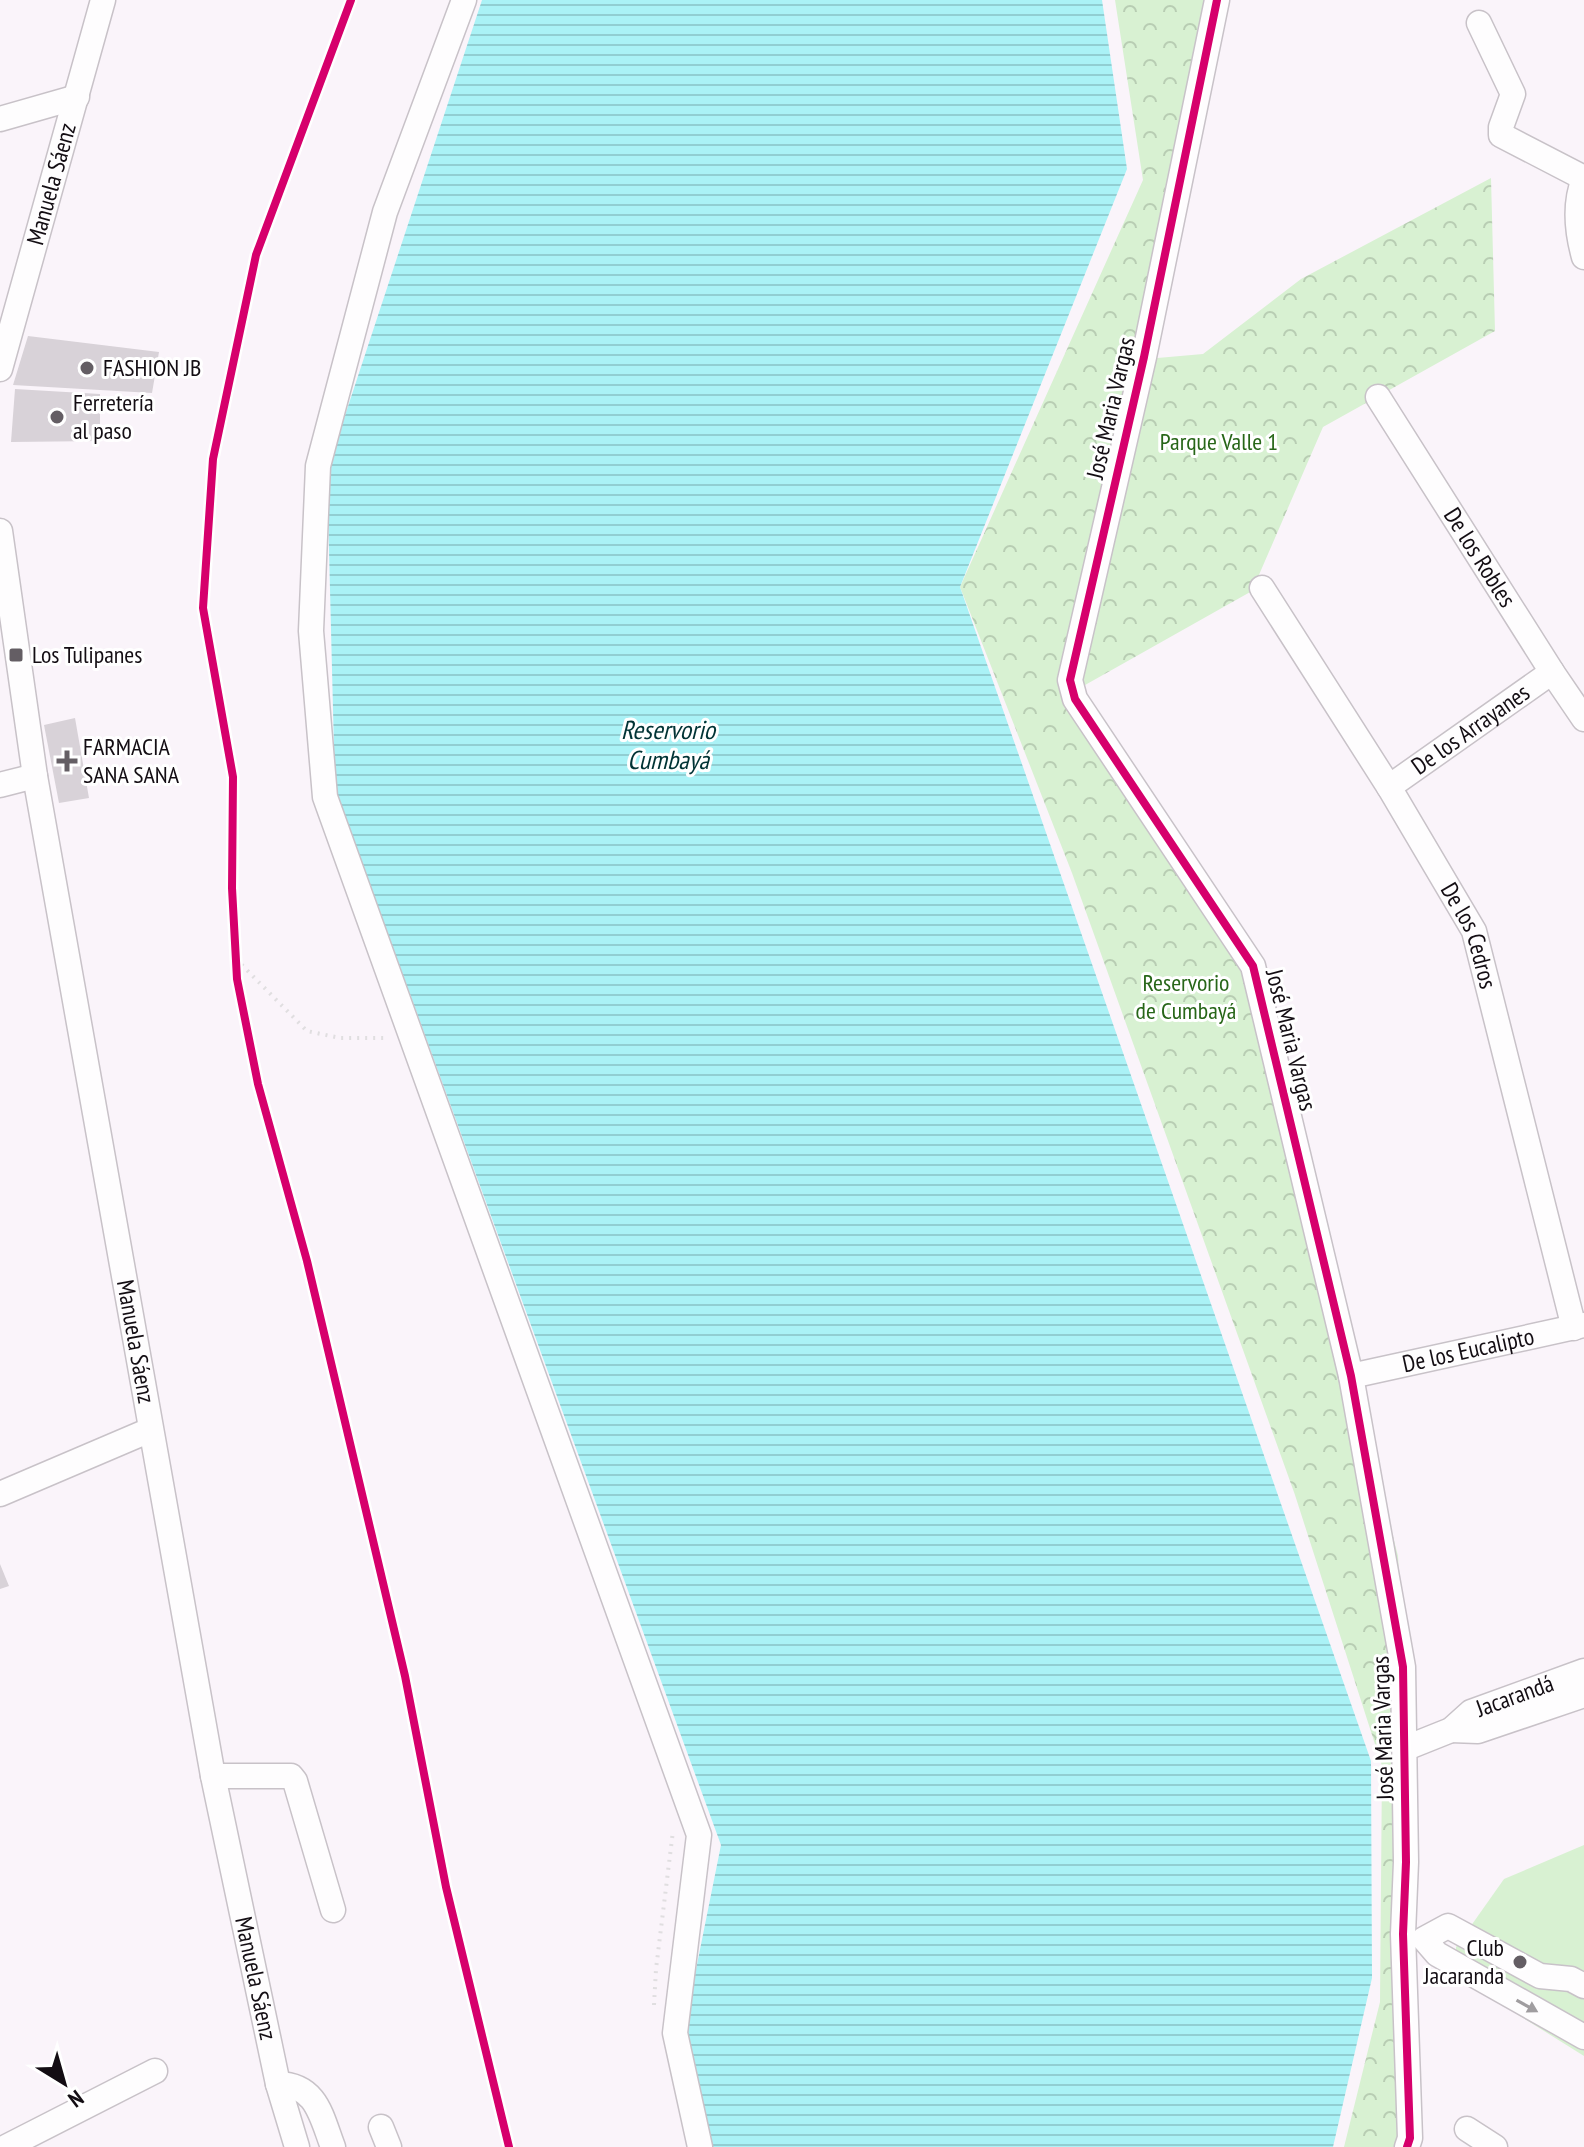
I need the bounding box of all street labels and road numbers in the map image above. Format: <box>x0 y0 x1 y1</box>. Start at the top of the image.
street label: Manuela Sáenz <box>19 120 83 248</box>
street label: José Maria Vargas <box>1079 334 1142 483</box>
street label: De los Robles <box>1437 502 1523 613</box>
street label: De los Arrayanes <box>1405 677 1536 781</box>
street label: De los Cedros <box>1434 877 1504 992</box>
street label: José Maria Vargas <box>1259 965 1324 1114</box>
street label: Manuela Sáenz <box>110 1277 162 1406</box>
street label: De los Eucalipto <box>1399 1320 1537 1379</box>
street label: José Maria Vargas <box>1364 1655 1401 1802</box>
street label: Jacarandá <box>1471 1667 1558 1724</box>
street label: Manuela Sáenz <box>228 1914 284 2043</box>

